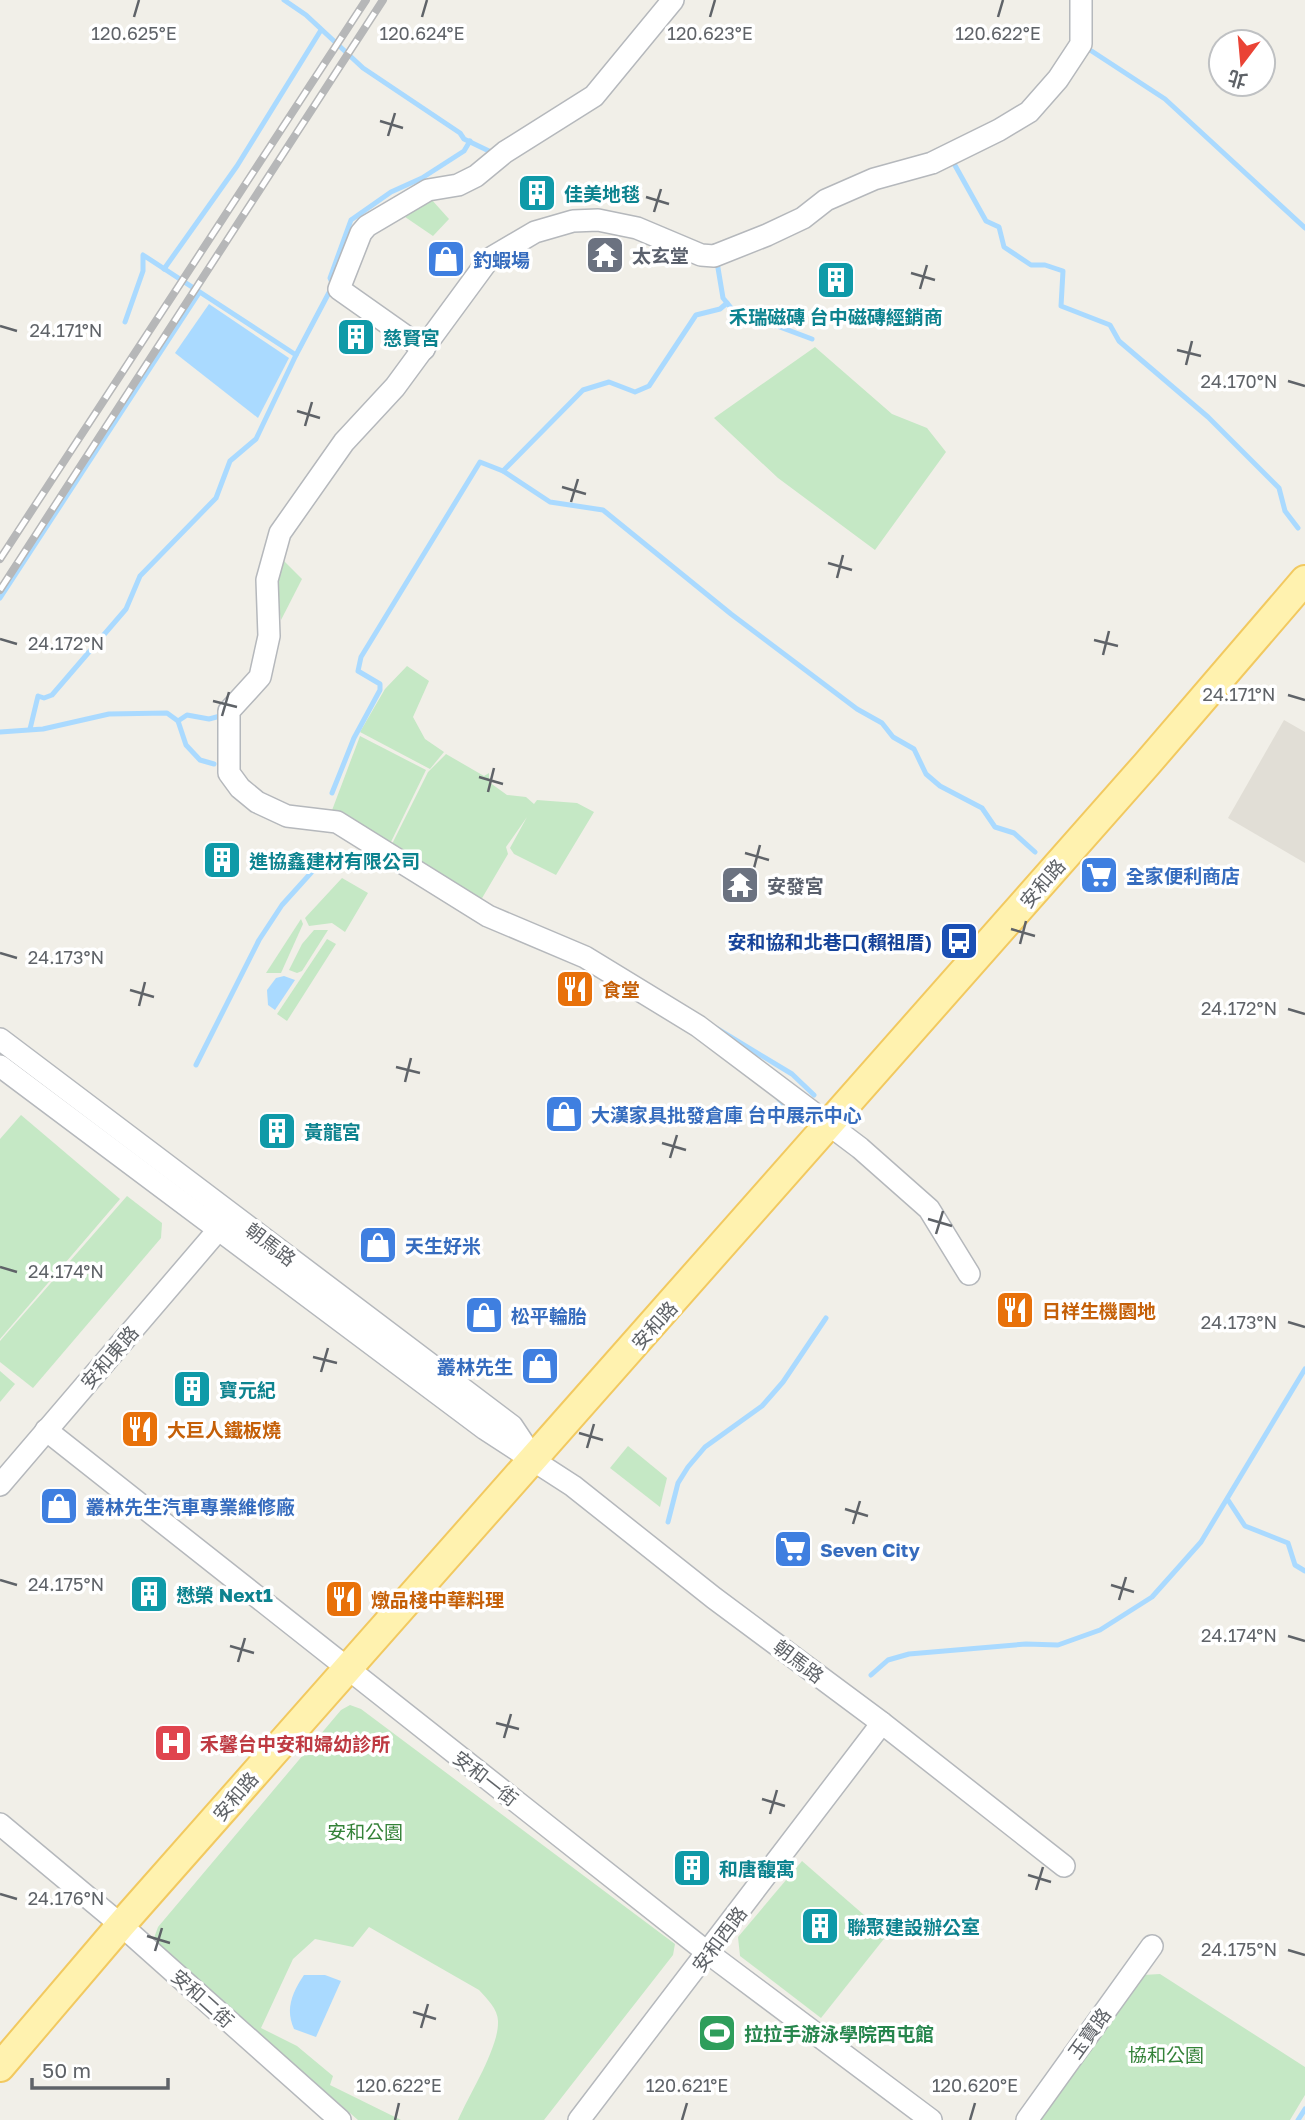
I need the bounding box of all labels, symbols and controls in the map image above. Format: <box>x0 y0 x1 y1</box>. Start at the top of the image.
text: 120.625°E <box>91 22 177 44</box>
text: 120.624°E <box>379 22 465 44</box>
text: 120.623°E <box>667 22 753 44</box>
text: 120.622°E <box>955 22 1041 44</box>
north arrow <box>1207 28 1277 98</box>
text: 北 <box>1225 66 1249 93</box>
building icon: 佳美地毯 <box>516 172 558 214</box>
place label: 佳美地毯 <box>564 182 640 205</box>
temple icon: 太玄堂 <box>584 234 626 276</box>
shop icon: 釣蝦場 <box>425 238 467 280</box>
place label: 太玄堂 <box>632 244 689 267</box>
place label: 釣蝦場 <box>473 248 530 271</box>
building icon: 禾瑞磁磚 台中磁磚經銷商 <box>815 259 857 301</box>
place label: 禾瑞磁磚 台中磁磚經銷商 <box>729 305 943 328</box>
building icon: 慈賢宮 <box>335 316 377 358</box>
text: 24.171°N <box>29 319 103 341</box>
place label: 慈賢宮 <box>383 326 440 349</box>
text: 24.170°N <box>1201 370 1277 392</box>
text: 24.172°N <box>28 632 104 654</box>
text: 24.171°N <box>1202 683 1276 705</box>
building icon: 進協鑫建材有限公司 <box>201 839 243 881</box>
place label: 進協鑫建材有限公司 <box>249 849 420 872</box>
street label: 安和路 <box>1015 854 1069 912</box>
supermarket icon: 全家便利商店 <box>1078 854 1120 896</box>
temple icon: 安發宮 <box>719 864 761 906</box>
place label: 全家便利商店 <box>1126 864 1240 887</box>
place label: 安發宮 <box>767 874 824 897</box>
bus stop icon: 安和協和北巷口(賴祖厝) <box>938 920 980 962</box>
place label: 安和協和北巷口(賴祖厝) <box>728 930 932 953</box>
text: 24.173°N <box>28 946 104 968</box>
restaurant icon: 食堂 <box>554 968 596 1010</box>
place label: 食堂 <box>602 978 640 1001</box>
text: 24.172°N <box>1201 997 1277 1019</box>
shop icon: 大漢家具批發倉庫 台中展示中心 <box>543 1093 585 1135</box>
place label: 大漢家具批發倉庫 台中展示中心 <box>591 1103 862 1126</box>
building icon: 黃龍宮 <box>256 1110 298 1152</box>
place label: 黃龍宮 <box>304 1120 361 1143</box>
street label: 朝馬路 <box>241 1218 301 1270</box>
shop icon: 天生好米 <box>357 1224 399 1266</box>
place label: 天生好米 <box>405 1234 481 1257</box>
text: 24.174°N <box>28 1260 104 1282</box>
restaurant icon: 日祥生機園地 <box>994 1289 1036 1331</box>
shop icon: 松平輪胎 <box>463 1294 505 1336</box>
street label: 安和路 <box>626 1296 682 1354</box>
place label: 日祥生機園地 <box>1042 1299 1156 1322</box>
place label: 松平輪胎 <box>511 1304 587 1327</box>
text: 24.173°N <box>1201 1311 1277 1333</box>
street label: 安和東路 <box>75 1321 143 1393</box>
shop icon: 叢林先生 <box>519 1345 561 1387</box>
place label: 叢林先生 <box>437 1355 513 1378</box>
building icon: 寶元紀 <box>171 1368 213 1410</box>
place label: 寶元紀 <box>219 1378 276 1401</box>
restaurant icon: 大巨人鐵板燒 <box>119 1408 161 1450</box>
place label: 大巨人鐵板燒 <box>167 1418 281 1441</box>
shop icon: 叢林先生汽車專業維修廠 <box>38 1485 80 1527</box>
place label: 叢林先生汽車專業維修廠 <box>86 1495 295 1518</box>
supermarket icon: Seven City <box>772 1528 814 1570</box>
place label: Seven City <box>820 1538 921 1561</box>
text: 24.175°N <box>28 1573 104 1595</box>
building icon: 懋榮 Next1 <box>128 1573 170 1615</box>
restaurant icon: 燉品棧中華料理 <box>323 1578 365 1620</box>
place label: 懋榮 Next1 <box>176 1583 273 1606</box>
place label: 燉品棧中華料理 <box>371 1588 504 1611</box>
text: 24.174°N <box>1201 1624 1277 1646</box>
street label: 朝馬路 <box>769 1635 829 1687</box>
hospital icon: 禾馨台中安和婦幼診所 <box>152 1722 194 1764</box>
place label: 禾馨台中安和婦幼診所 <box>200 1732 390 1755</box>
street label: 安和一街 <box>449 1746 523 1810</box>
street label: 安和路 <box>208 1767 262 1825</box>
park label: 安和公園 <box>327 1820 403 1843</box>
building icon: 和唐馥寓 <box>671 1847 713 1889</box>
place label: 和唐馥寓 <box>719 1857 795 1880</box>
text: 24.176°N <box>28 1887 104 1909</box>
street label: 安和西路 <box>687 1902 751 1976</box>
building icon: 聯聚建設辦公室 <box>799 1905 841 1947</box>
place label: 聯聚建設辦公室 <box>847 1915 980 1938</box>
text: 24.175°N <box>1201 1938 1277 1960</box>
street label: 安和二街 <box>167 1964 239 2032</box>
street label: 玉寶路 <box>1063 2003 1115 2063</box>
sports icon: 拉拉手游泳學院西屯館 <box>696 2012 738 2054</box>
place label: 拉拉手游泳學院西屯館 <box>744 2022 934 2045</box>
park label: 協和公園 <box>1128 2043 1204 2066</box>
scale bar <box>32 2046 168 2090</box>
text: 50 m <box>42 2057 91 2083</box>
text: 120.622°E <box>356 2074 442 2096</box>
text: 120.621°E <box>646 2074 728 2096</box>
text: 120.620°E <box>932 2074 1018 2096</box>

